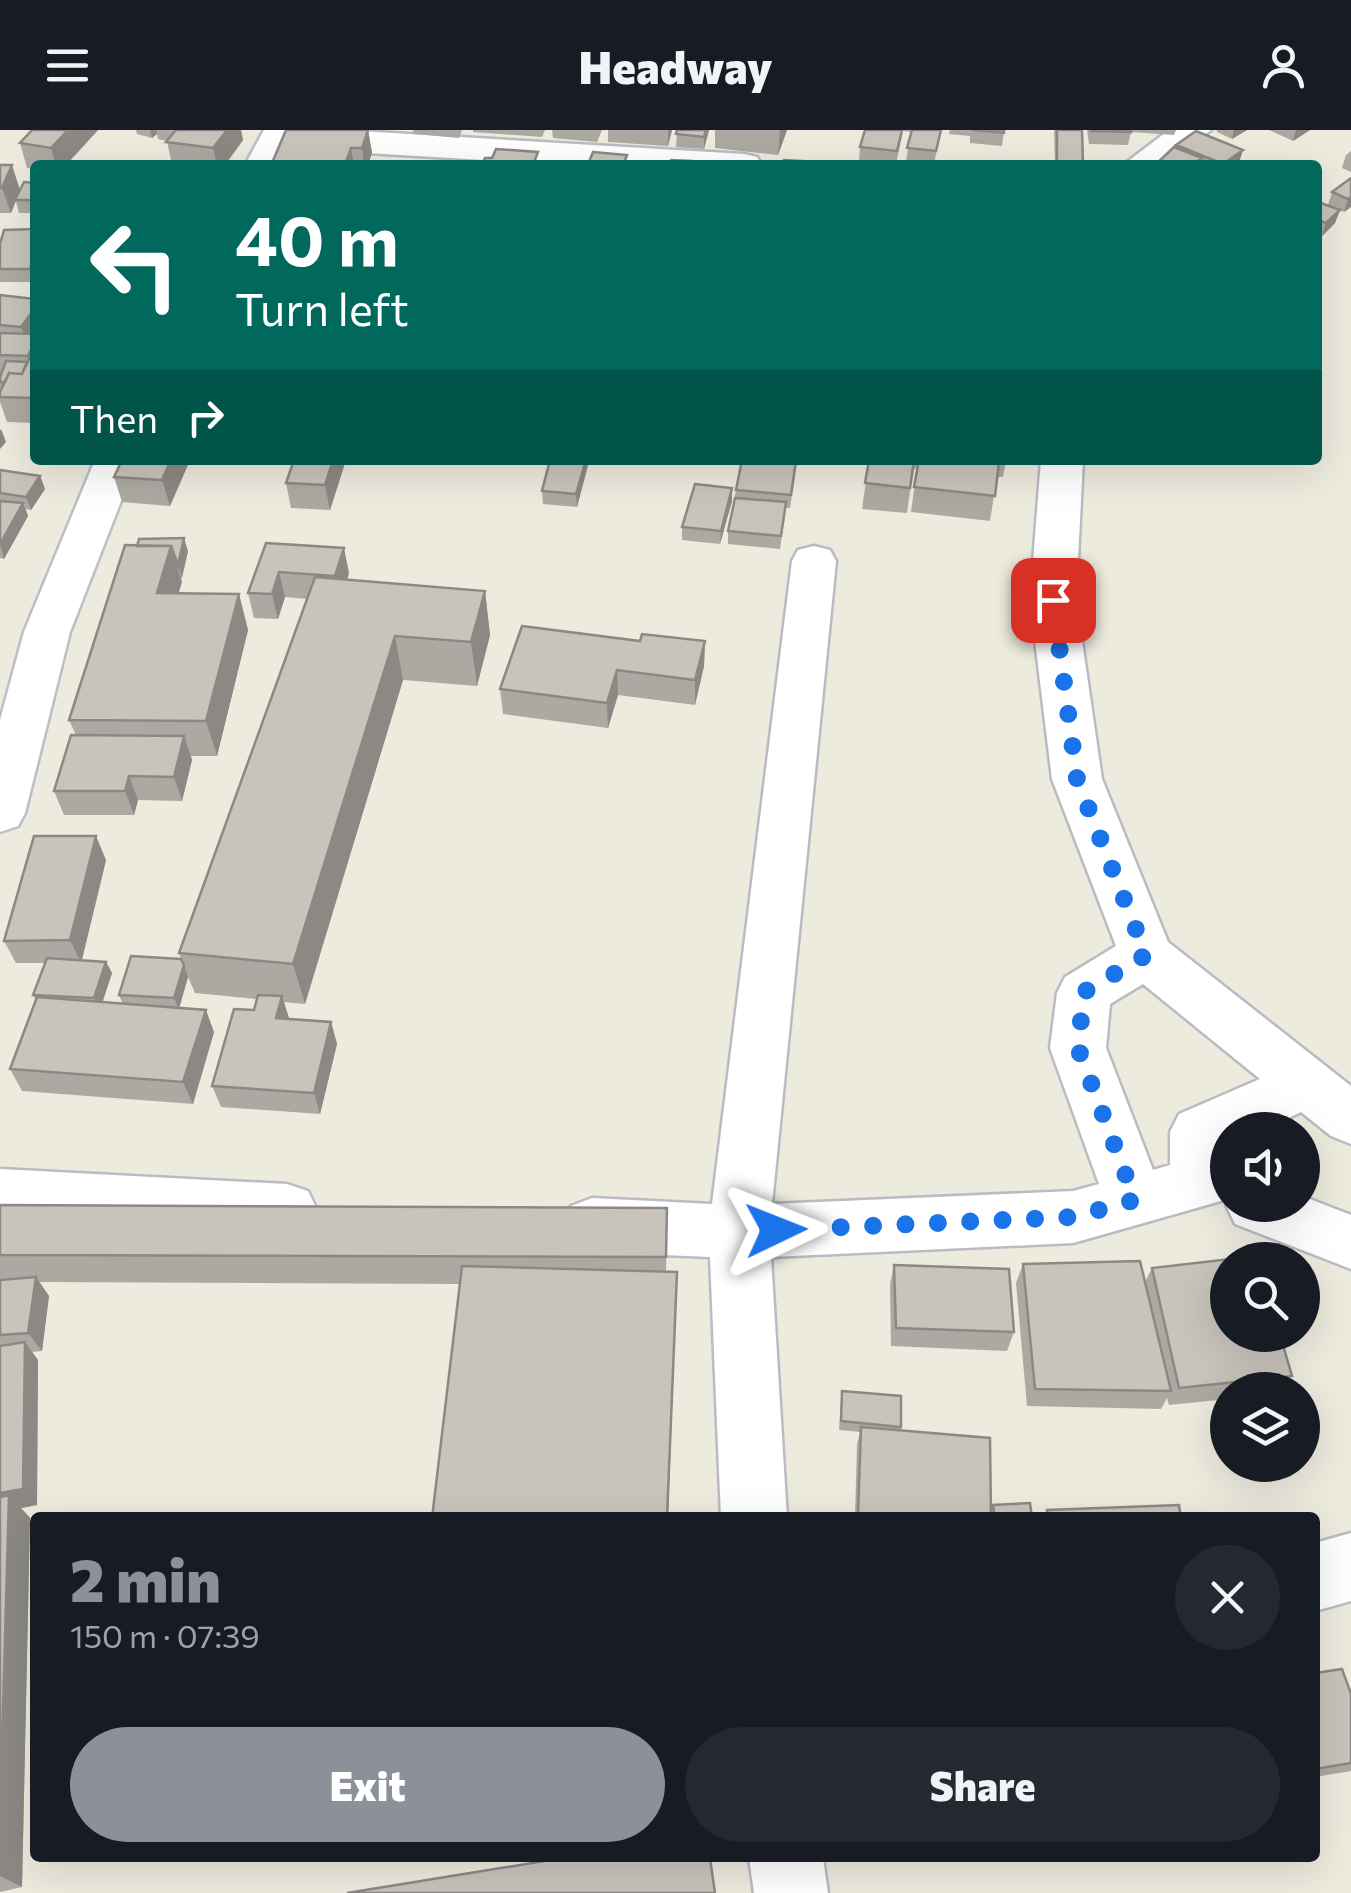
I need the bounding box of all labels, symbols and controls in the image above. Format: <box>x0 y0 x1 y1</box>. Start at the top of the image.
icon: menu <box>40 38 95 93</box>
text: Headway <box>579 38 772 93</box>
icon: person <box>1256 38 1311 93</box>
text: 40 m <box>235 195 399 280</box>
icon: left <box>70 200 200 330</box>
text: Turn left <box>235 280 409 335</box>
icon: right <box>178 390 233 445</box>
text: Then <box>70 394 158 441</box>
pin <box>1011 558 1096 643</box>
icon: arrive <box>1026 573 1081 628</box>
map controls <box>1210 1112 1320 1482</box>
button: sound <box>1210 1112 1320 1222</box>
position arrow <box>724 1178 828 1282</box>
button: search <box>1210 1242 1320 1352</box>
button: layers <box>1210 1372 1320 1482</box>
text: 2 min <box>70 1541 221 1614</box>
button: close <box>1175 1545 1280 1650</box>
text: 150 m · 07:39 <box>70 1615 260 1655</box>
button: Exit <box>70 1727 665 1842</box>
button: Share <box>685 1727 1280 1842</box>

